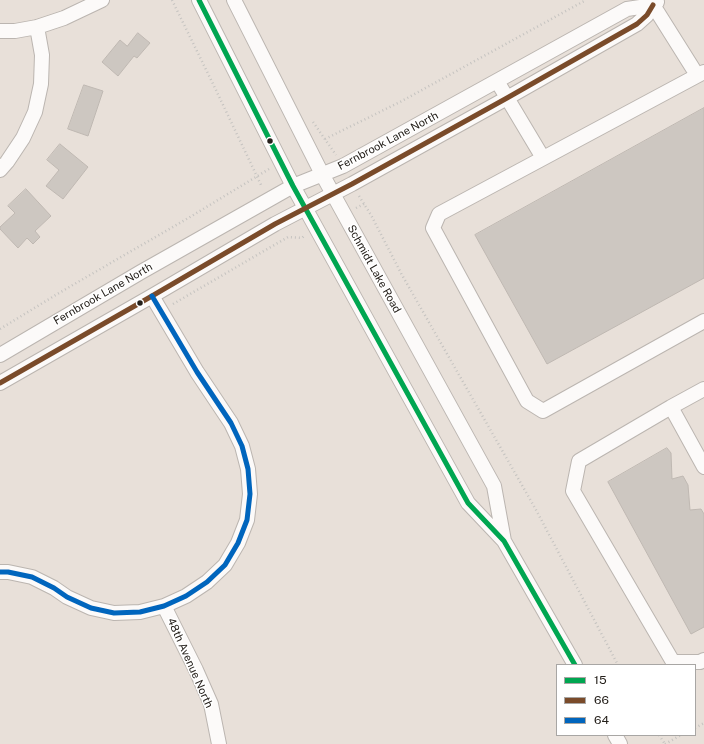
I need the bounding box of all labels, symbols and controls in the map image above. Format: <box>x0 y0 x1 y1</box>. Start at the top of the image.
street label: Fernbrook Lane North <box>335 109 441 173</box>
unlabelled marker <box>265 136 275 146</box>
street label: Schmidt Lake Road <box>344 223 404 315</box>
street label: Fernbrook Lane North <box>51 260 155 328</box>
unlabelled marker <box>135 298 145 308</box>
street label: 48th Avenue North <box>164 616 216 710</box>
legend <box>556 664 696 736</box>
text: 15 <box>594 673 607 687</box>
text: 66 <box>594 693 609 707</box>
text: 64 <box>594 713 609 727</box>

